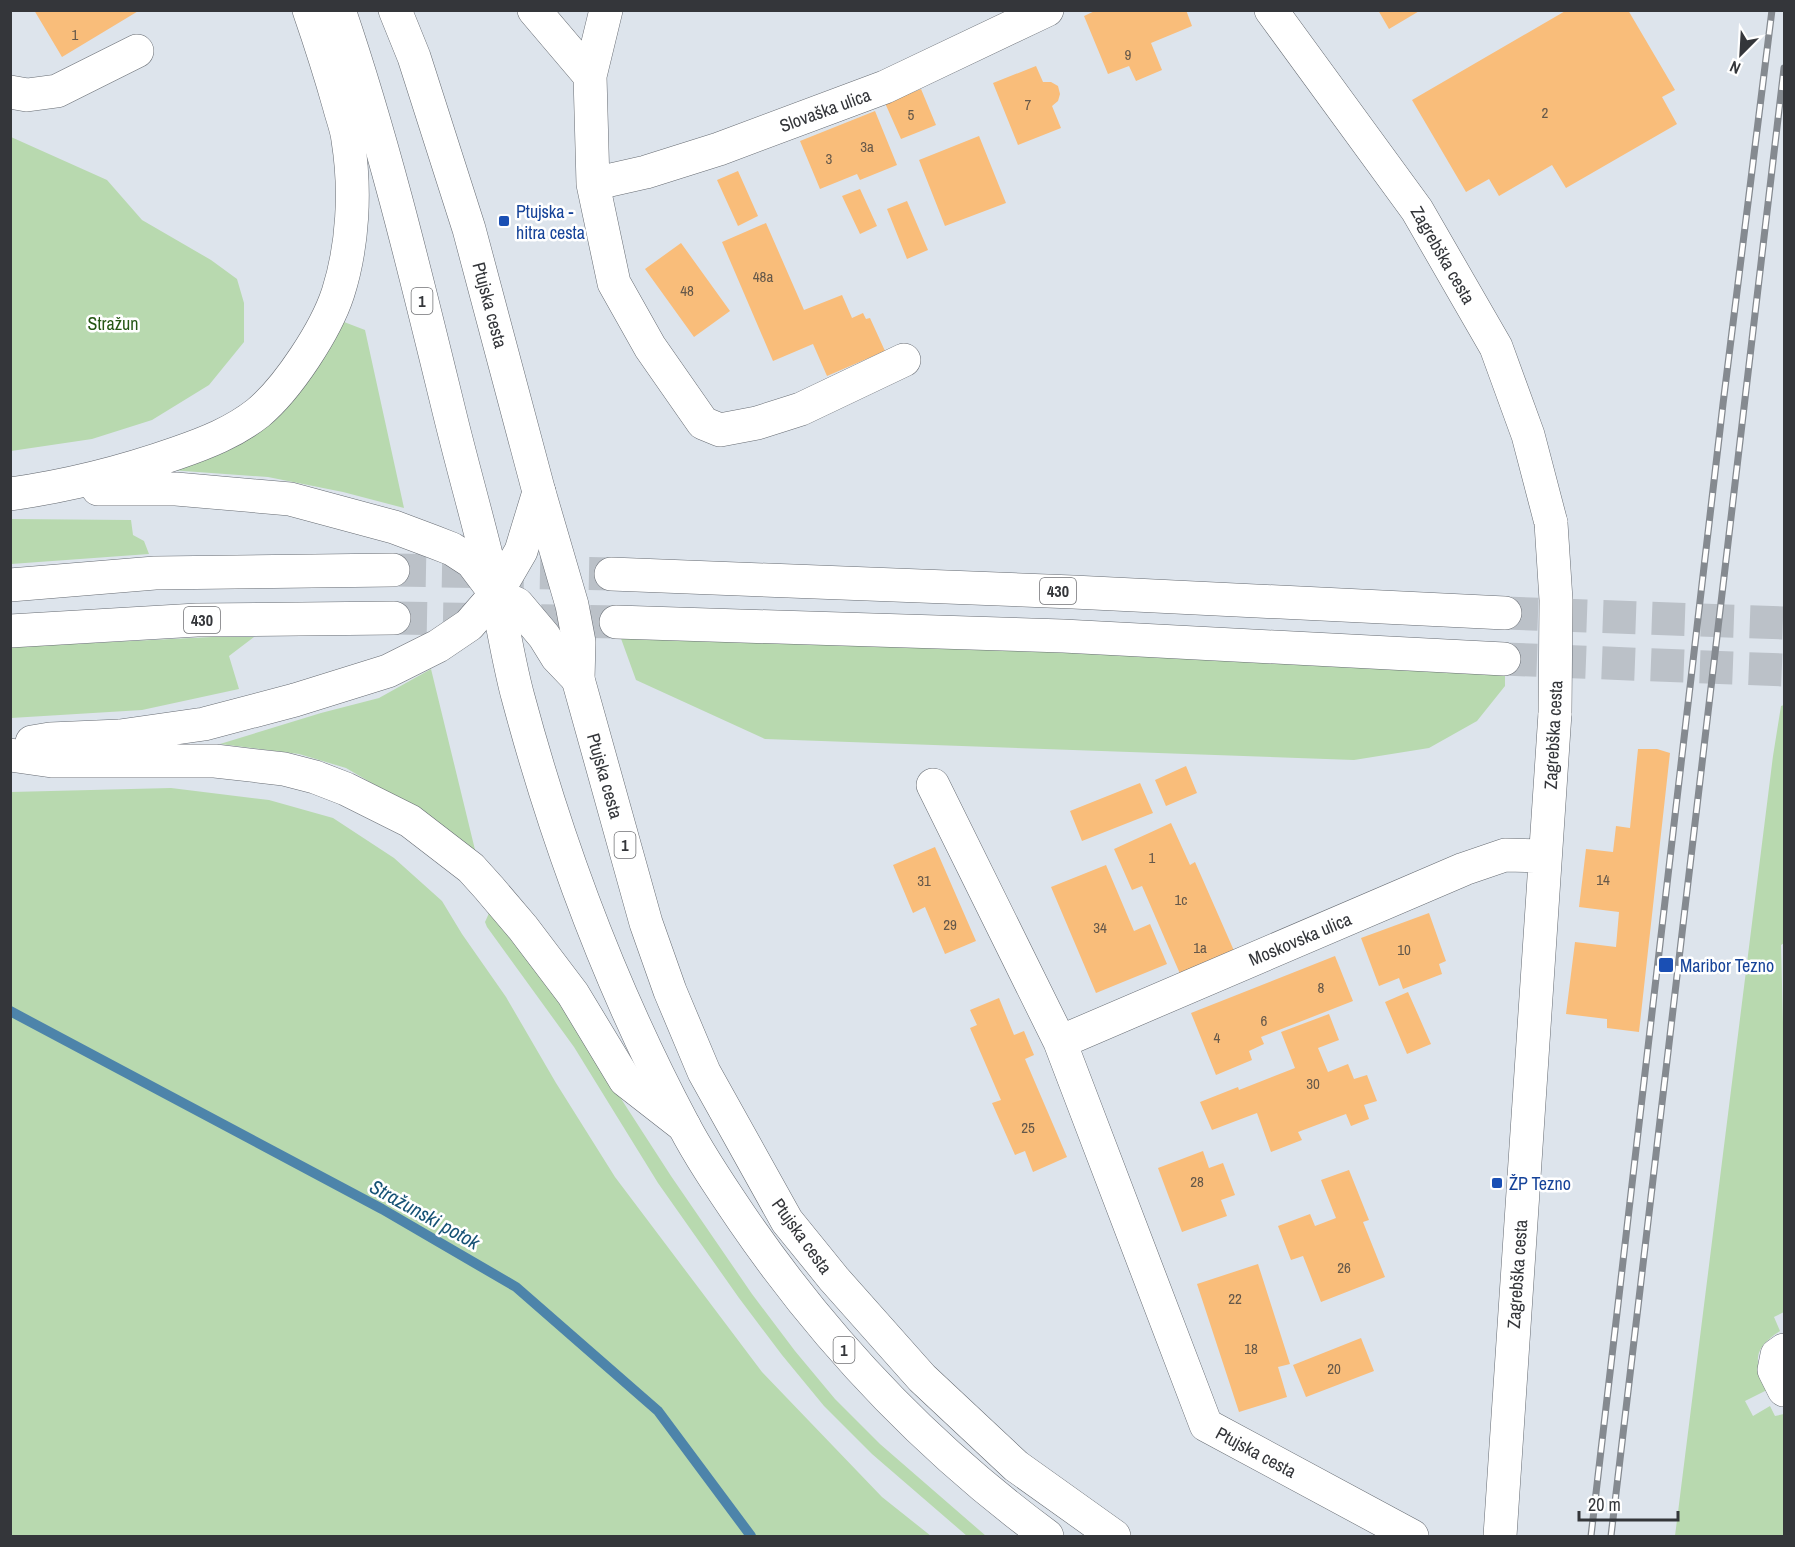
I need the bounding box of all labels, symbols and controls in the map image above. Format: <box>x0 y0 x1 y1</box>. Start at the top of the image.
house number: 1 <box>72 24 79 45</box>
north arrow <box>1711 24 1771 84</box>
house number: 9 <box>1125 44 1132 65</box>
text: N <box>1726 56 1744 80</box>
street label: Slovaška ulica <box>776 82 874 138</box>
house number: 7 <box>1025 94 1032 115</box>
house number: 2 <box>1542 102 1549 123</box>
house number: 5 <box>908 104 915 125</box>
house number: 3a <box>860 136 874 157</box>
house number: 3 <box>826 148 833 169</box>
place label: Ptujska - hitra cesta <box>516 199 585 245</box>
street label: Zagrebška cesta <box>1405 201 1481 309</box>
marker: Ptujska - hitra cesta <box>497 214 511 228</box>
street label: Ptujska cesta <box>467 259 513 351</box>
house number: 48a <box>753 266 773 287</box>
house number: 48 <box>680 280 694 301</box>
road number: 1 <box>412 288 432 314</box>
park label: Stražun <box>88 311 138 336</box>
road number: 430 <box>1040 578 1076 604</box>
road number: 430 <box>184 607 220 633</box>
street label: Zagrebška cesta <box>1538 680 1568 790</box>
street label: Ptujska cesta <box>581 730 629 822</box>
road number: 1 <box>614 832 636 858</box>
house number: 1 <box>1149 847 1156 868</box>
house number: 14 <box>1596 869 1610 890</box>
house number: 31 <box>917 870 931 891</box>
house number: 1c <box>1175 889 1188 910</box>
street label: Moskovska ulica <box>1245 906 1355 972</box>
house number: 29 <box>943 914 957 935</box>
house number: 34 <box>1093 917 1107 938</box>
house number: 1a <box>1193 937 1207 958</box>
house number: 10 <box>1397 939 1411 960</box>
place label: Maribor Tezno <box>1680 953 1774 978</box>
marker: Maribor Tezno <box>1657 956 1675 974</box>
house number: 8 <box>1318 977 1325 998</box>
house number: 6 <box>1261 1010 1268 1031</box>
house number: 4 <box>1214 1027 1221 1048</box>
house number: 30 <box>1306 1073 1320 1094</box>
house number: 25 <box>1021 1117 1035 1138</box>
house number: 28 <box>1190 1171 1204 1192</box>
place label: ŽP Tezno <box>1509 1171 1571 1196</box>
water label: Stražunski potok <box>365 1173 486 1256</box>
marker: ŽP Tezno <box>1490 1176 1504 1190</box>
street label: Ptujska cesta <box>766 1193 838 1279</box>
street label: Zagrebška cesta <box>1501 1219 1533 1329</box>
house number: 26 <box>1337 1257 1351 1278</box>
house number: 22 <box>1228 1288 1242 1309</box>
road number: 1 <box>834 1337 854 1363</box>
house number: 18 <box>1244 1338 1258 1359</box>
house number: 20 <box>1327 1358 1341 1379</box>
street label: Ptujska cesta <box>1211 1420 1301 1484</box>
scale bar <box>1579 1484 1678 1522</box>
text: 20 m <box>1588 1492 1621 1517</box>

